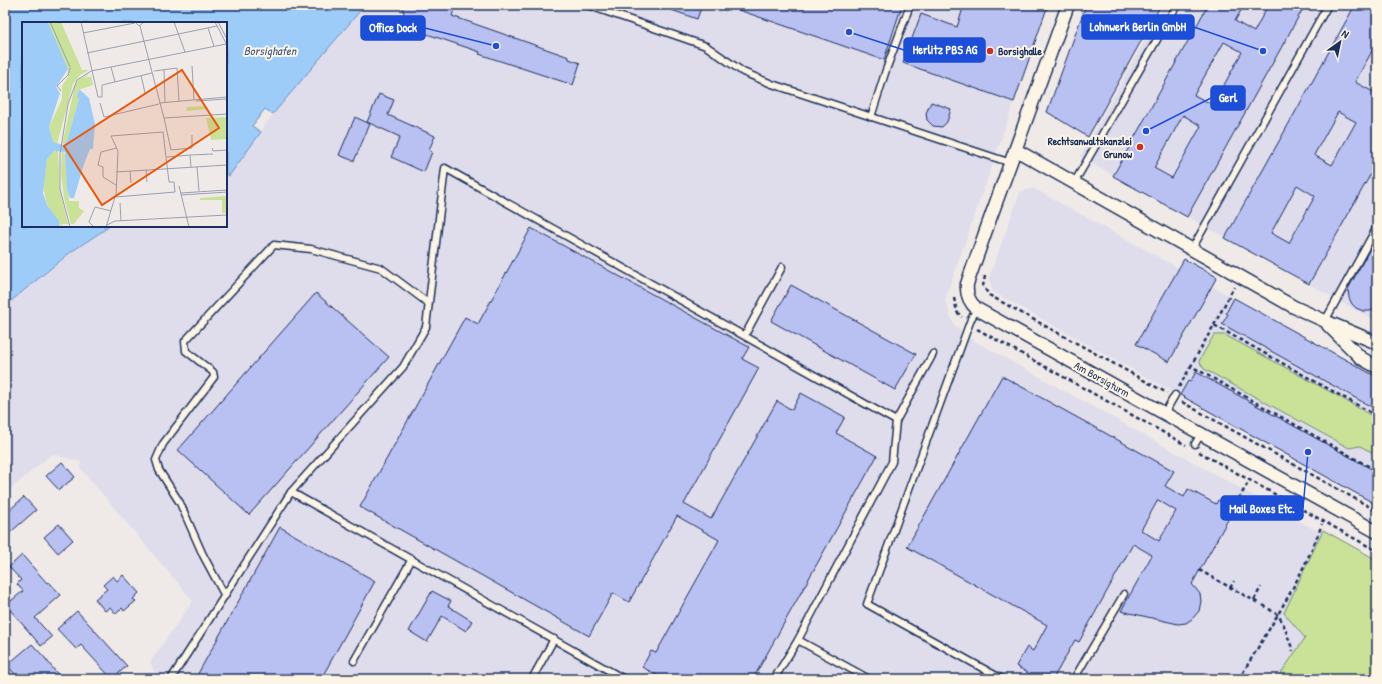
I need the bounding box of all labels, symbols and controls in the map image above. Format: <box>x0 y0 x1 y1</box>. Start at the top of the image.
callout: Lohnwerk Berlin GmbH <box>1082 15 1194 39</box>
callout: Office Dock <box>361 16 425 40</box>
text: Lohnwerk Berlin GmbH <box>1090 18 1187 35</box>
text: Office Dock <box>369 19 417 36</box>
inset map <box>22 22 227 227</box>
north arrow <box>1320 22 1360 62</box>
text: N <box>1339 26 1352 41</box>
callout: Herlitz PBS AG <box>904 38 985 62</box>
text: Herlitz PBS AG <box>913 41 978 58</box>
water label: Borsighafen <box>244 42 298 59</box>
place label: Borsighalle <box>998 44 1043 59</box>
marker: Borsighalle <box>985 46 995 56</box>
callout: Gerl <box>1211 86 1245 110</box>
text: Gerl <box>1219 89 1238 106</box>
place label: Rechtsanwaltskanzlei Grunow <box>1048 134 1132 161</box>
marker: Rechtsanwaltskanzlei Grunow <box>1135 142 1145 152</box>
street label: Am Borsigturm <box>1072 358 1133 400</box>
callout: Mail Boxes Etc. <box>1221 496 1303 520</box>
text: Mail Boxes Etc. <box>1229 500 1295 517</box>

